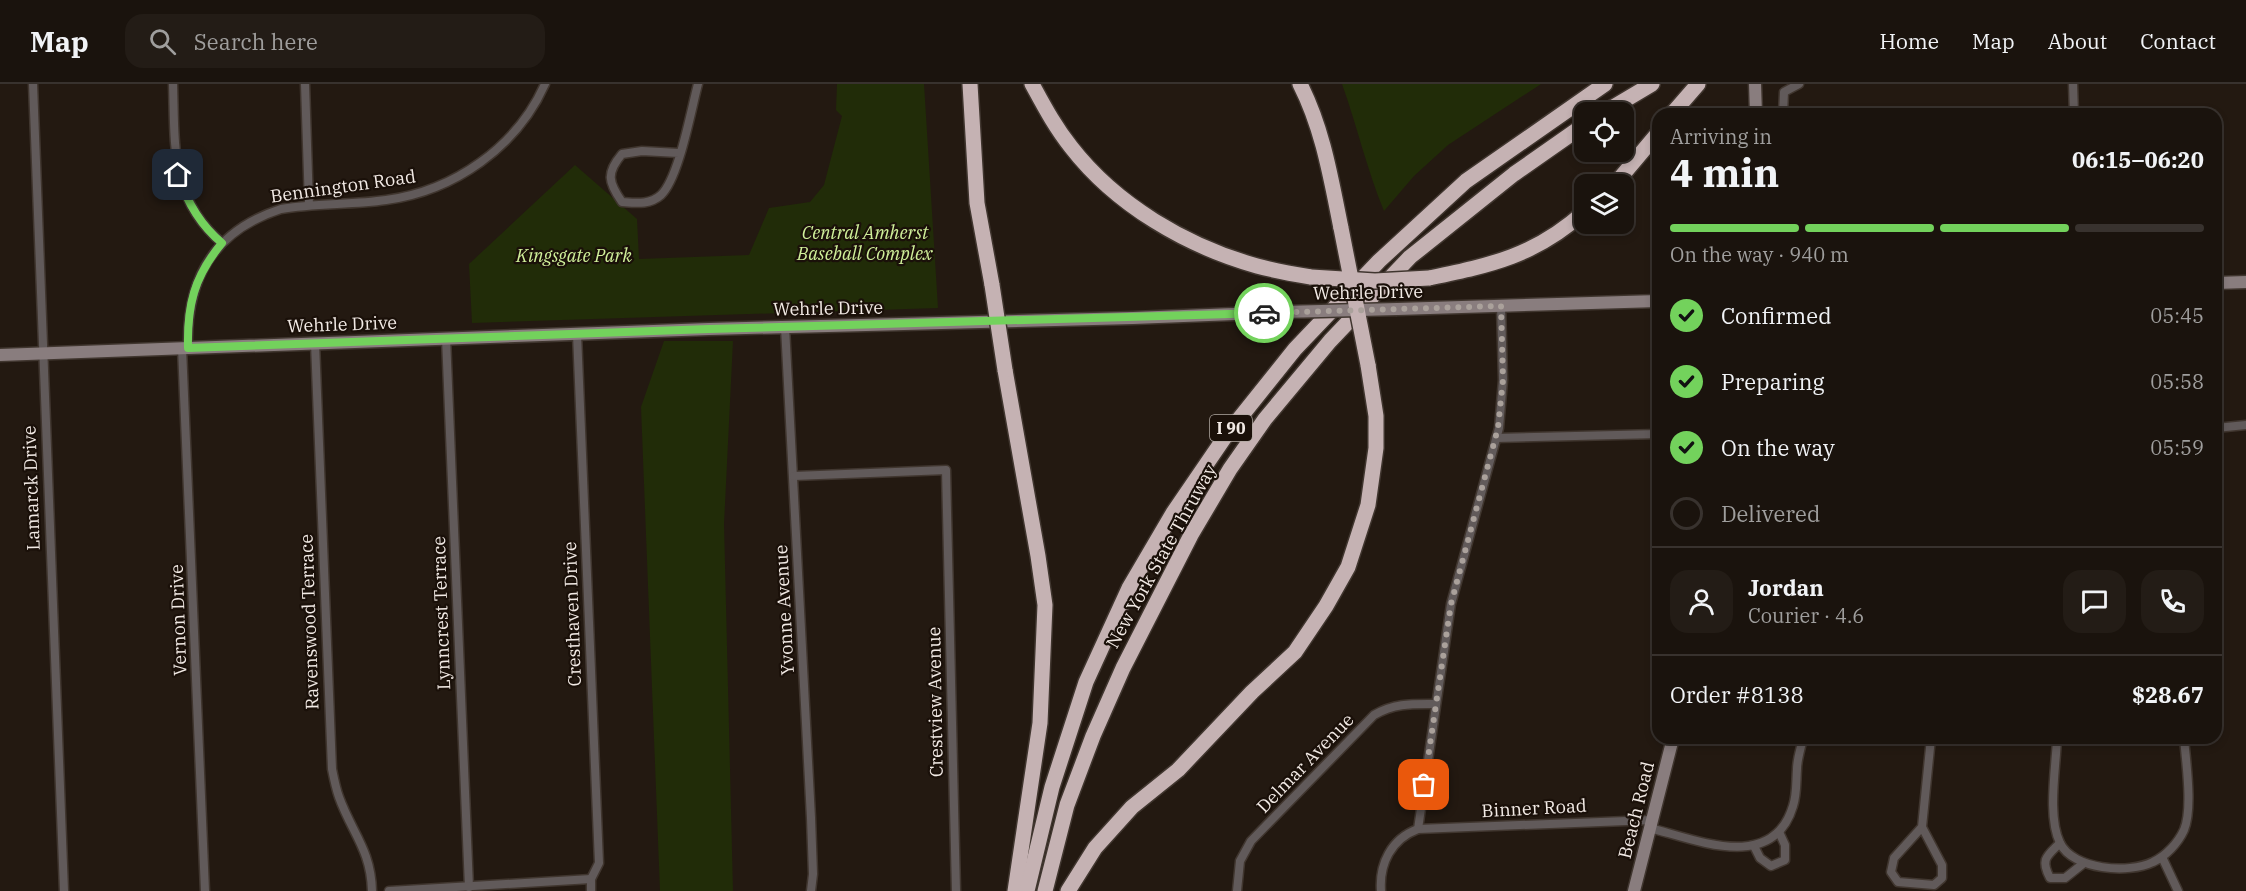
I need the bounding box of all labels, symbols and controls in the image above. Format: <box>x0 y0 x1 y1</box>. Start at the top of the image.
search box <box>125 14 545 68</box>
text: Map <box>30 23 89 60</box>
icon: search <box>146 25 179 58</box>
text: Search here <box>194 27 318 56</box>
text: Home <box>1879 27 1939 55</box>
text: Map <box>1972 27 2015 55</box>
text: About <box>2048 27 2107 55</box>
text: Contact <box>2140 27 2216 55</box>
map controls <box>1574 102 1634 234</box>
button: locate <box>1574 102 1634 162</box>
text: Arriving in <box>1670 123 1772 150</box>
text: 06:15–06:20 <box>2072 145 2204 174</box>
text: 4 min <box>1670 147 1779 198</box>
pin <box>152 149 203 200</box>
icon: home <box>161 158 194 191</box>
street label: Bennington Road <box>269 164 417 208</box>
button: layers <box>1574 174 1634 234</box>
park label: Central Amherst Baseball Complex <box>796 221 934 265</box>
text: On the way · 940 m <box>1670 241 1849 268</box>
park label: Kingsgate Park <box>515 244 632 267</box>
street label: Wehrle Drive <box>1313 280 1423 304</box>
courier <box>1234 283 1294 343</box>
street label: Wehrle Drive <box>773 296 883 320</box>
icon: car <box>1248 297 1281 330</box>
icon: check <box>1670 299 1703 332</box>
text: Confirmed <box>1721 301 1832 330</box>
text: 05:45 <box>2150 302 2204 329</box>
street label: Wehrle Drive <box>287 311 397 337</box>
icon: check <box>1670 365 1703 398</box>
text: Preparing <box>1721 367 1825 396</box>
text: 05:58 <box>2150 368 2204 395</box>
road number: I 90 <box>1210 415 1252 441</box>
street label: Lamarck Drive <box>17 425 45 551</box>
icon: check <box>1670 431 1703 464</box>
text: On the way <box>1721 433 1835 462</box>
text: 05:59 <box>2150 434 2204 461</box>
street label: New York State Thruway <box>1101 460 1221 652</box>
text: Delivered <box>1721 499 1820 528</box>
street label: Ravenswood Terrace <box>294 534 324 710</box>
street label: Lynncrest Terrace <box>427 536 455 690</box>
street label: Cresthaven Drive <box>558 541 586 687</box>
street label: Yvonne Avenue <box>769 544 799 676</box>
street label: Vernon Drive <box>165 564 191 676</box>
button: person <box>1670 570 1733 633</box>
button: chat <box>2063 570 2126 633</box>
button: phone <box>2141 570 2204 633</box>
text: Jordan <box>1748 573 1824 602</box>
text: Courier · 4.6 <box>1748 602 1864 629</box>
street label: Crestview Avenue <box>922 627 948 777</box>
text: Order #8138 <box>1670 680 1804 709</box>
text: $28.67 <box>2132 680 2204 709</box>
street label: Delmar Avenue <box>1252 708 1358 818</box>
pin <box>1398 759 1449 810</box>
street label: Beach Road <box>1613 759 1659 861</box>
icon: bag <box>1407 768 1440 801</box>
street label: Binner Road <box>1481 794 1587 822</box>

